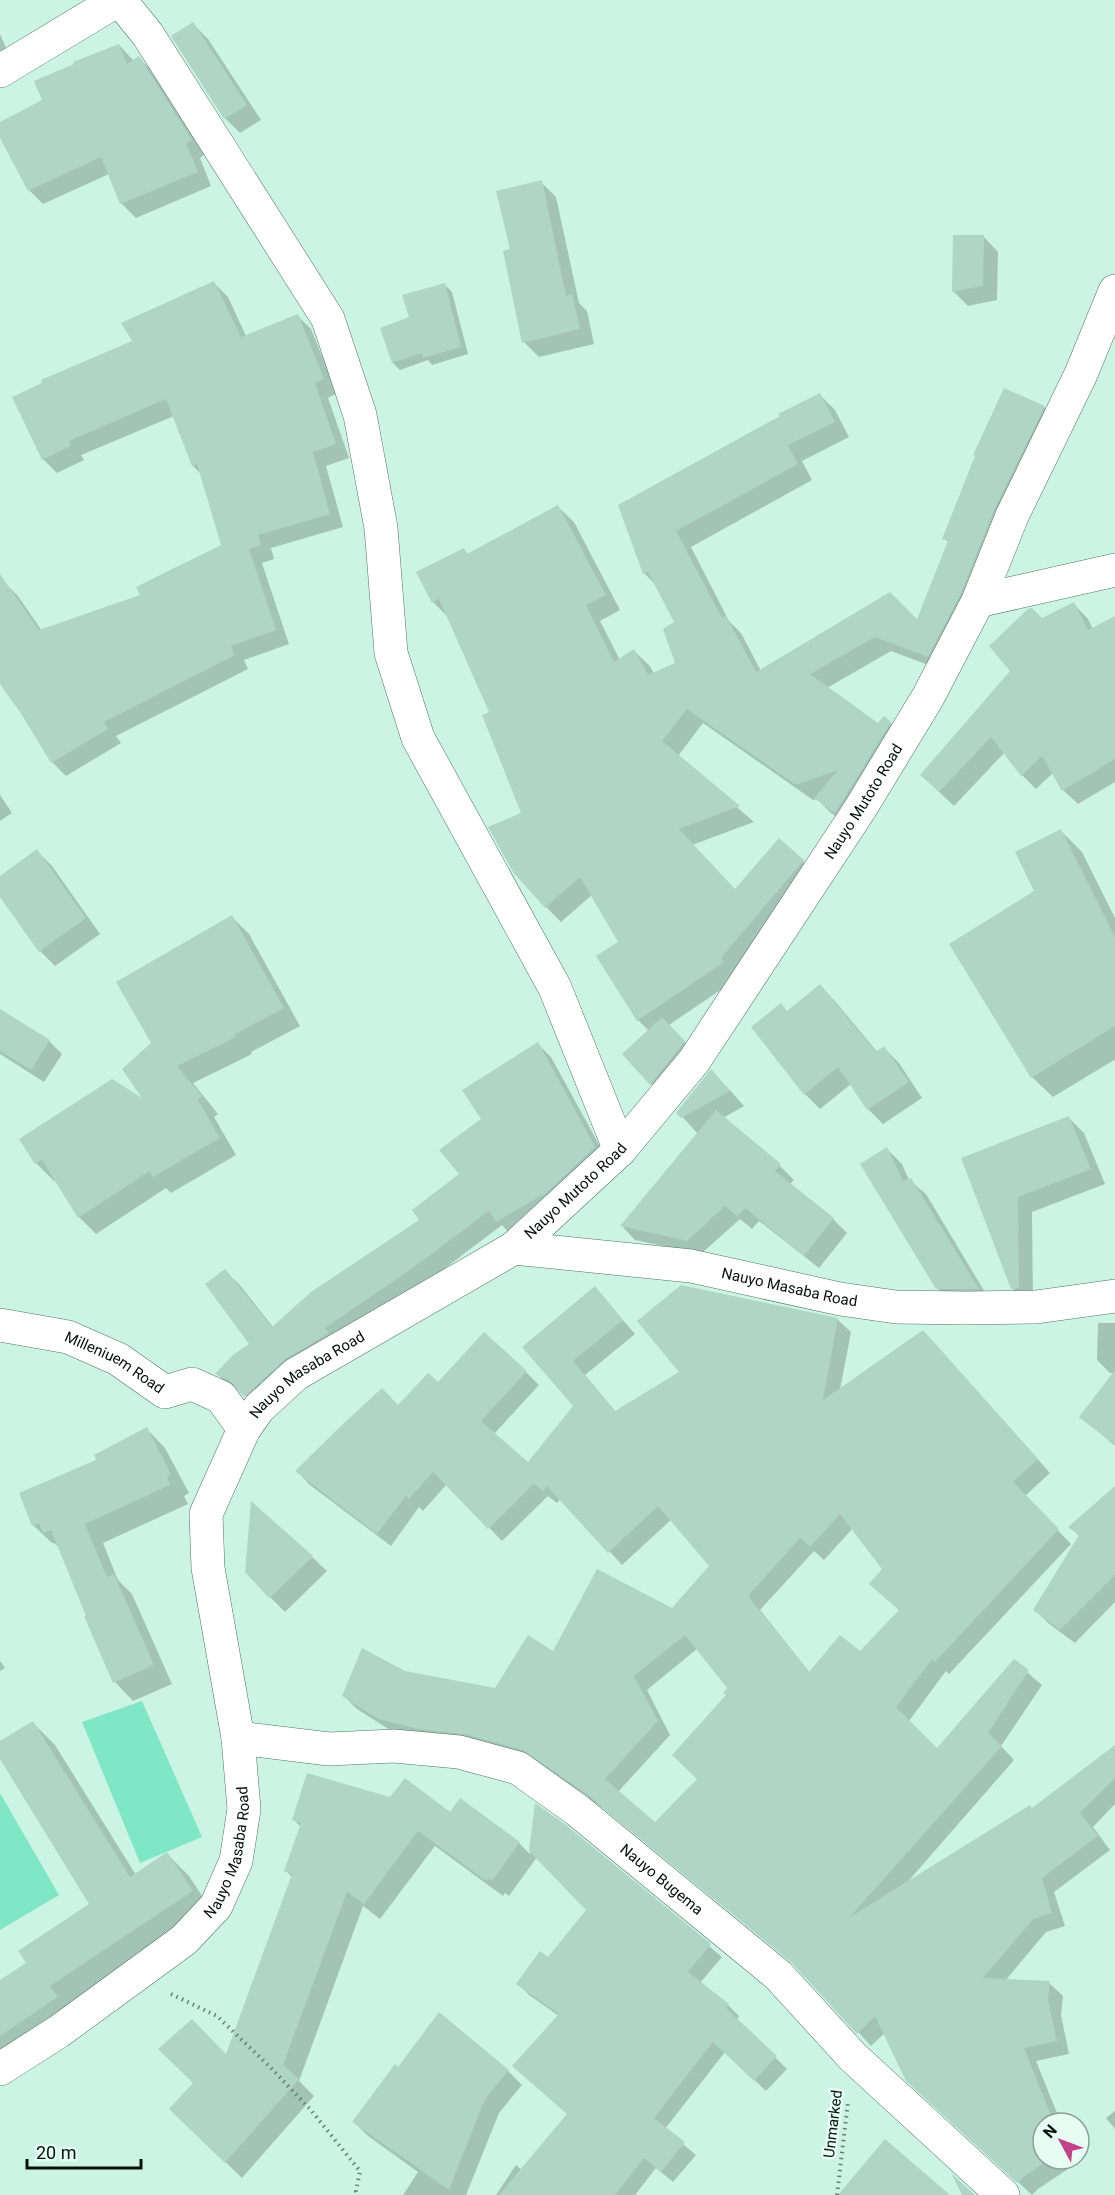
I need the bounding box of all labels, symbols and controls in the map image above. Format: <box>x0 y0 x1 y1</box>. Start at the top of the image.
street label: Nauyo Mutoto Road <box>820 741 906 863</box>
street label: Nauyo Mutoto Road <box>521 1140 631 1243</box>
street label: Nauyo Masaba Road <box>720 1264 859 1310</box>
street label: Nauyo Masaba Road <box>246 1327 368 1422</box>
street label: Milleniuem Road <box>62 1328 167 1397</box>
street label: Nauyo Masaba Road <box>200 1785 253 1922</box>
street label: Nauyo Bugema <box>617 1840 707 1919</box>
street label: Unmarked <box>820 2089 846 2159</box>
north arrow <box>1031 2111 1091 2171</box>
text: N <box>1039 2121 1061 2142</box>
scale bar <box>27 2132 141 2170</box>
text: 20 m <box>36 2142 76 2163</box>

